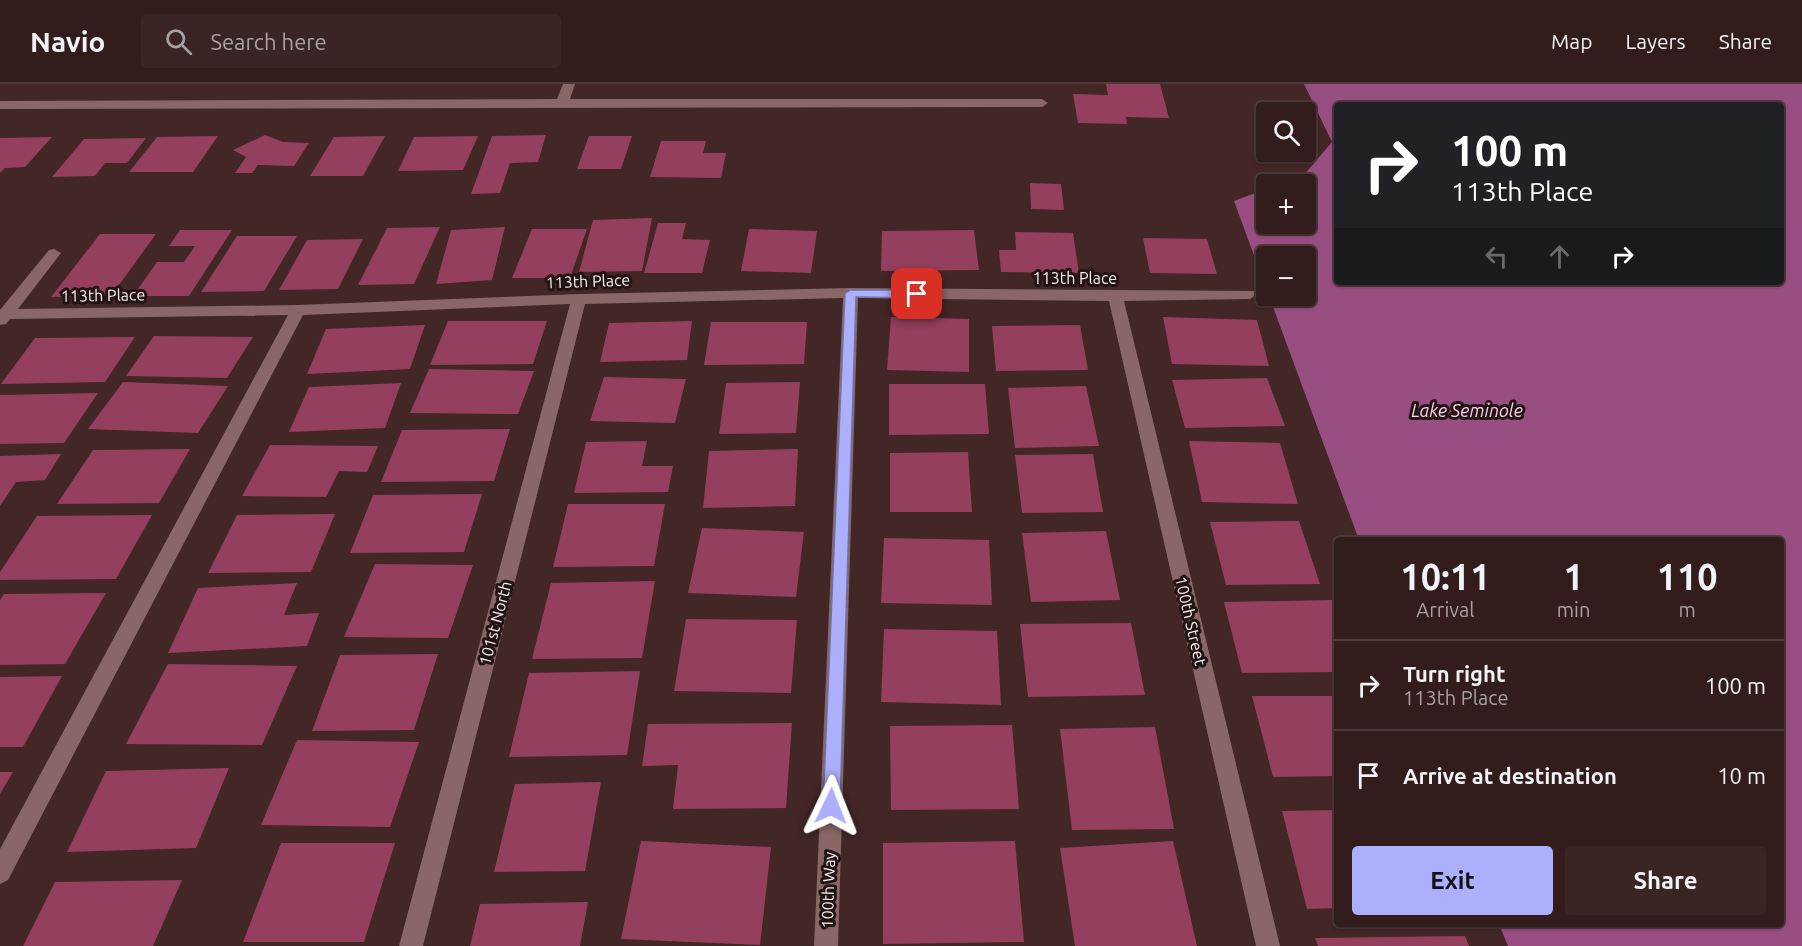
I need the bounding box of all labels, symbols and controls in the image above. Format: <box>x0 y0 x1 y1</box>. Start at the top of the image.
search box <box>141 14 561 68</box>
icon: search <box>162 25 195 58</box>
text: Navio <box>30 26 105 57</box>
text: Search here <box>210 29 327 54</box>
text: Map <box>1551 29 1592 53</box>
text: Layers <box>1625 29 1686 53</box>
text: Share <box>1719 29 1772 53</box>
map controls <box>1256 102 1316 306</box>
button: search <box>1256 102 1316 162</box>
icon: right <box>1352 126 1430 204</box>
text: 100 m <box>1451 127 1568 174</box>
button: + <box>1256 174 1316 234</box>
text: 113th Place <box>1451 176 1593 206</box>
icon: left <box>1480 240 1513 273</box>
icon: ahead <box>1543 240 1576 273</box>
icon: right <box>1606 240 1639 273</box>
button: − <box>1256 246 1316 306</box>
pin <box>891 268 942 319</box>
street label: 113th Place <box>1033 269 1117 287</box>
street label: 113th Place <box>546 271 630 291</box>
icon: arrive <box>900 277 933 310</box>
street label: 113th Place <box>61 285 145 305</box>
water label: Lake Seminole <box>1411 400 1523 420</box>
text: 10:11 <box>1400 556 1490 597</box>
text: 1 <box>1563 556 1584 597</box>
text: 110 <box>1657 556 1718 597</box>
street label: 100th Street <box>1172 575 1210 668</box>
street label: 101st North <box>475 579 515 667</box>
text: Arrival <box>1416 598 1475 621</box>
text: min <box>1557 598 1590 621</box>
text: m <box>1679 598 1696 621</box>
text: Turn right <box>1403 661 1505 686</box>
icon: right <box>1352 669 1385 702</box>
text: 100 m <box>1705 673 1766 698</box>
text: 113th Place <box>1403 686 1509 709</box>
icon: arrive <box>1352 759 1385 792</box>
text: Arrive at destination <box>1403 763 1617 788</box>
text: 10 m <box>1717 763 1766 788</box>
position arrow <box>799 774 863 838</box>
button: Exit <box>1352 846 1553 915</box>
button: Share <box>1565 846 1766 915</box>
street label: 100th Way <box>818 851 838 929</box>

